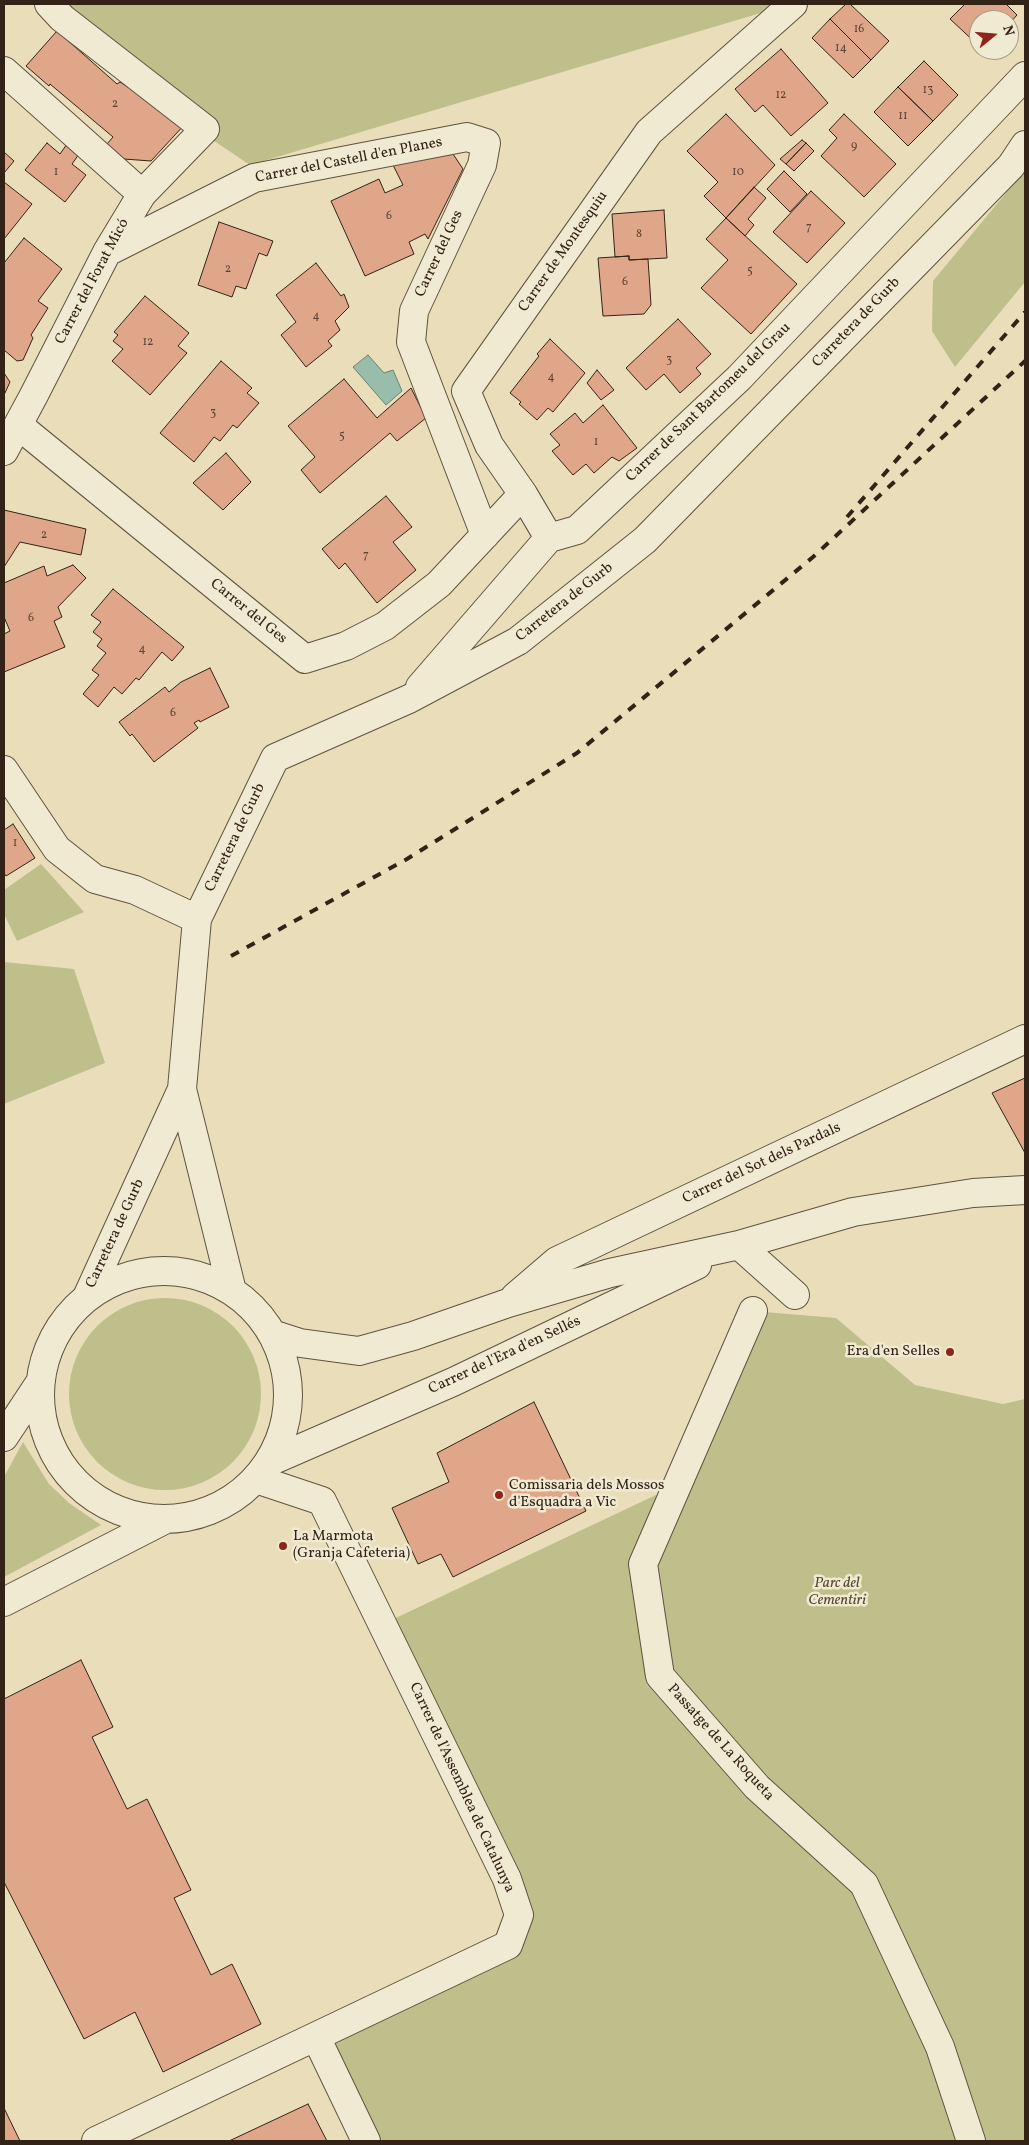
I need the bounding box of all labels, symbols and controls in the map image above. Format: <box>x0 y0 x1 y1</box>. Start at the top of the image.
north arrow <box>969 10 1019 60</box>
house number: 16 <box>854 23 864 37</box>
text: N <box>997 23 1018 38</box>
house number: 14 <box>835 42 847 56</box>
house number: 13 <box>923 84 933 98</box>
house number: 12 <box>775 89 787 103</box>
house number: 2 <box>112 98 118 112</box>
house number: 11 <box>898 110 908 124</box>
street label: Carrer del Castell d'en Planes <box>254 134 444 188</box>
house number: 9 <box>851 140 857 154</box>
house number: 1 <box>54 166 58 180</box>
house number: 10 <box>732 166 744 180</box>
street label: Carrer de Montesquiu <box>515 188 613 316</box>
street label: Carrer del Ges <box>412 208 468 300</box>
house number: 6 <box>386 210 392 224</box>
street label: Carrer del Forat Micó <box>52 216 134 348</box>
house number: 7 <box>806 221 812 235</box>
house number: 8 <box>636 228 642 242</box>
house number: 2 <box>225 263 231 277</box>
house number: 5 <box>747 265 753 279</box>
street label: Carretera de Gurb <box>809 274 905 372</box>
house number: 6 <box>622 276 628 290</box>
house number: 4 <box>312 310 320 324</box>
street label: Carrer de Sant Bartomeu del Grau <box>623 319 795 487</box>
house number: 12 <box>142 336 154 350</box>
house number: 3 <box>666 354 672 368</box>
house number: 4 <box>547 371 555 385</box>
house number: 3 <box>210 407 216 421</box>
house number: 5 <box>339 430 345 444</box>
house number: 1 <box>594 436 598 450</box>
house number: 2 <box>41 529 47 543</box>
house number: 7 <box>363 549 369 563</box>
street label: Carretera de Gurb <box>513 559 617 647</box>
street label: Carrer del Ges <box>206 575 290 649</box>
house number: 6 <box>28 612 34 626</box>
house number: 4 <box>138 643 146 657</box>
house number: 6 <box>170 707 176 721</box>
street label: Carretera de Gurb <box>202 781 270 895</box>
house number: 1 <box>13 837 17 851</box>
street label: Carrer del Sot dels Pardals <box>680 1119 844 1209</box>
street label: Carretera de Gurb <box>83 1177 149 1291</box>
street label: Carrer de l'Era d'en Sellés <box>426 1313 584 1399</box>
place label: Era d'en Selles <box>846 1343 940 1361</box>
marker: Era d'en Selles <box>944 1346 956 1358</box>
place label: Comissaria dels Mossos d'Esquadra a Vic <box>509 1477 665 1512</box>
marker: Comissaria dels Mossos d'Esquadra a Vic <box>493 1489 505 1501</box>
place label: La Marmota (Granja Cafeteria) <box>293 1528 410 1563</box>
marker: La Marmota (Granja Cafeteria) <box>277 1540 289 1552</box>
park label: Parc del Cementiri <box>808 1575 866 1610</box>
street label: Carrer de l'Assemblea de Catalunya <box>404 1680 518 1896</box>
street label: Passatge de La Roqueta <box>663 1681 777 1805</box>

